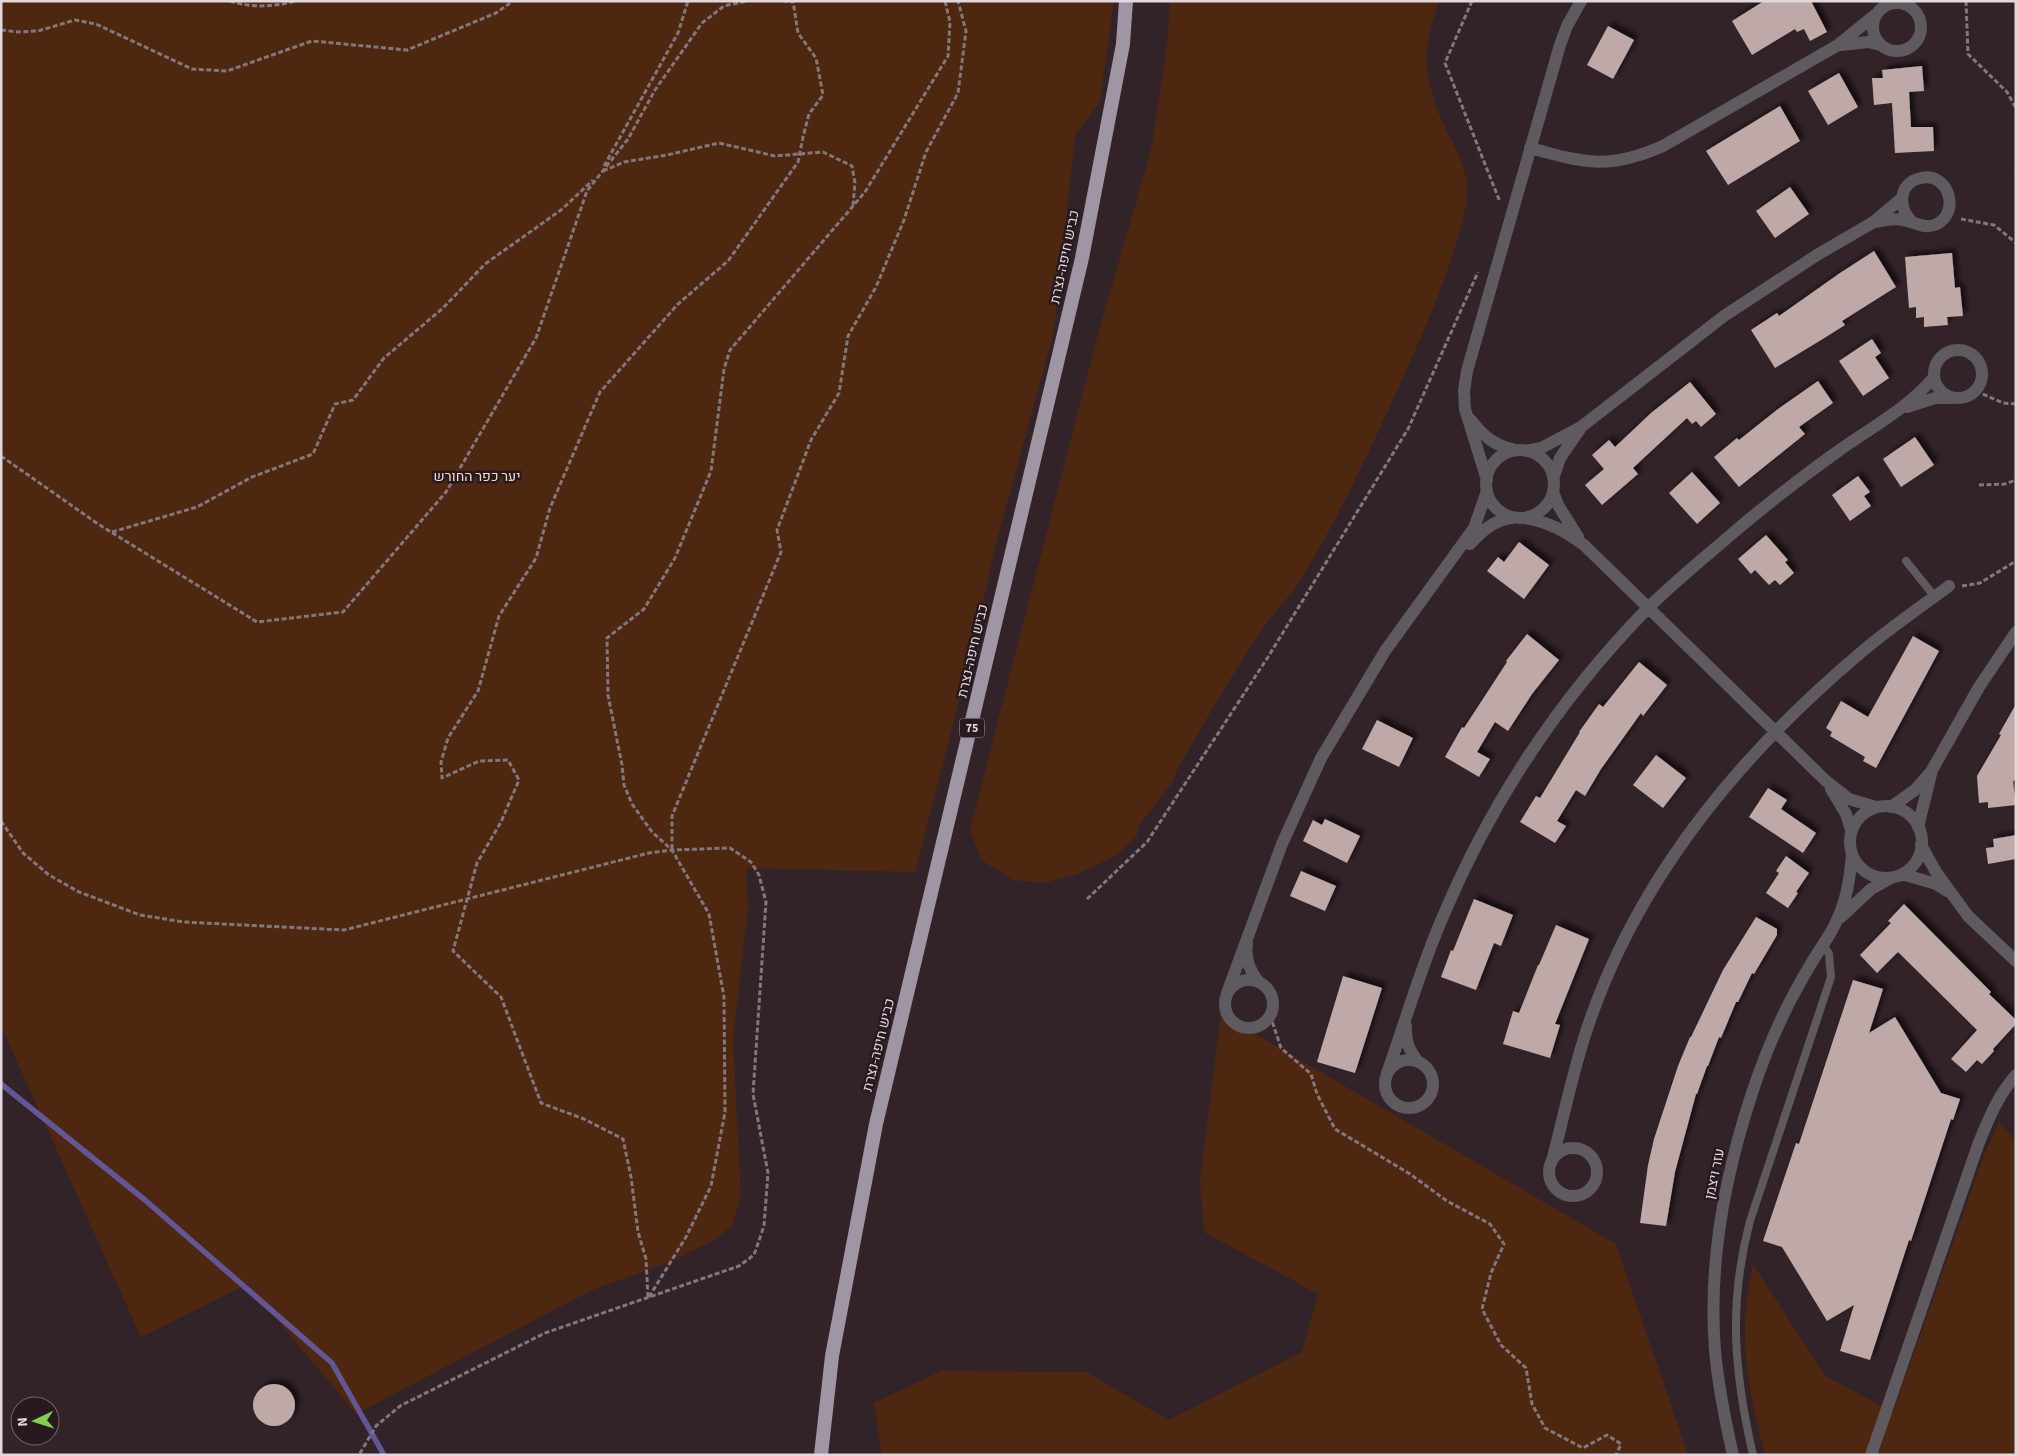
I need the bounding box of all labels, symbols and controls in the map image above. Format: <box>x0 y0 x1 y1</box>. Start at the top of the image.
street label: כביש חיפה-נצרת <box>1045 208 1085 306</box>
park label: יער כפר החורש <box>434 467 520 487</box>
street label: כביש חיפה-נצרת <box>953 602 993 700</box>
road number: 75 <box>960 718 984 738</box>
street label: כביש חיפה-נצרת <box>858 996 900 1094</box>
street label: עזר ויצמן <box>1700 1147 1730 1201</box>
north arrow <box>10 1396 60 1446</box>
text: N <box>13 1416 33 1427</box>

